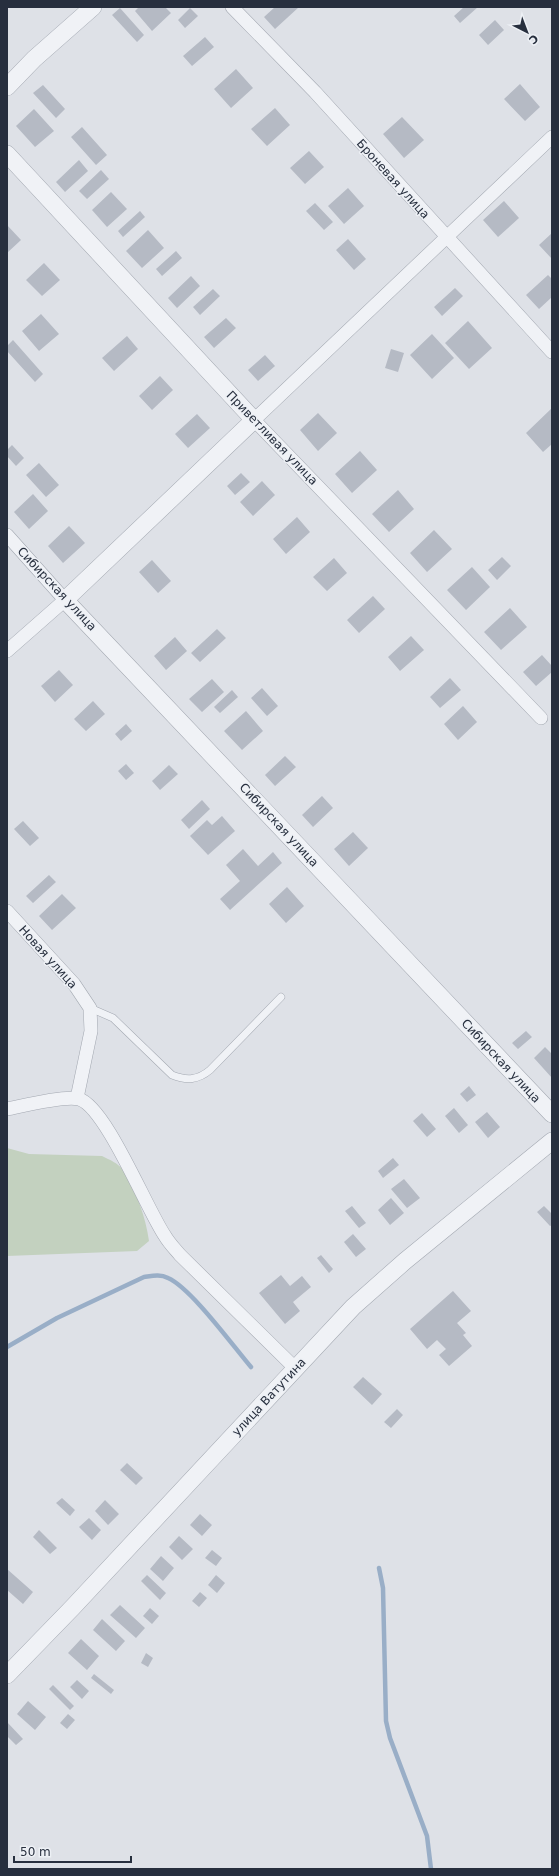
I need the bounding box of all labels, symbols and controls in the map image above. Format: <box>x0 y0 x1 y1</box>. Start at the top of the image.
north arrow <box>507 12 547 52</box>
text: С <box>526 32 541 47</box>
street label: Броневая улица <box>354 136 432 222</box>
street label: Приветливая улица <box>224 388 320 488</box>
street label: Сибирская улица <box>15 544 99 634</box>
street label: Сибирская улица <box>237 780 321 870</box>
street label: Новая улица <box>16 923 80 991</box>
street label: Сибирская улица <box>459 1016 543 1106</box>
street label: улица Ватутина <box>229 1355 309 1439</box>
scale bar <box>14 1838 131 1864</box>
text: 50 m <box>20 1845 51 1859</box>

